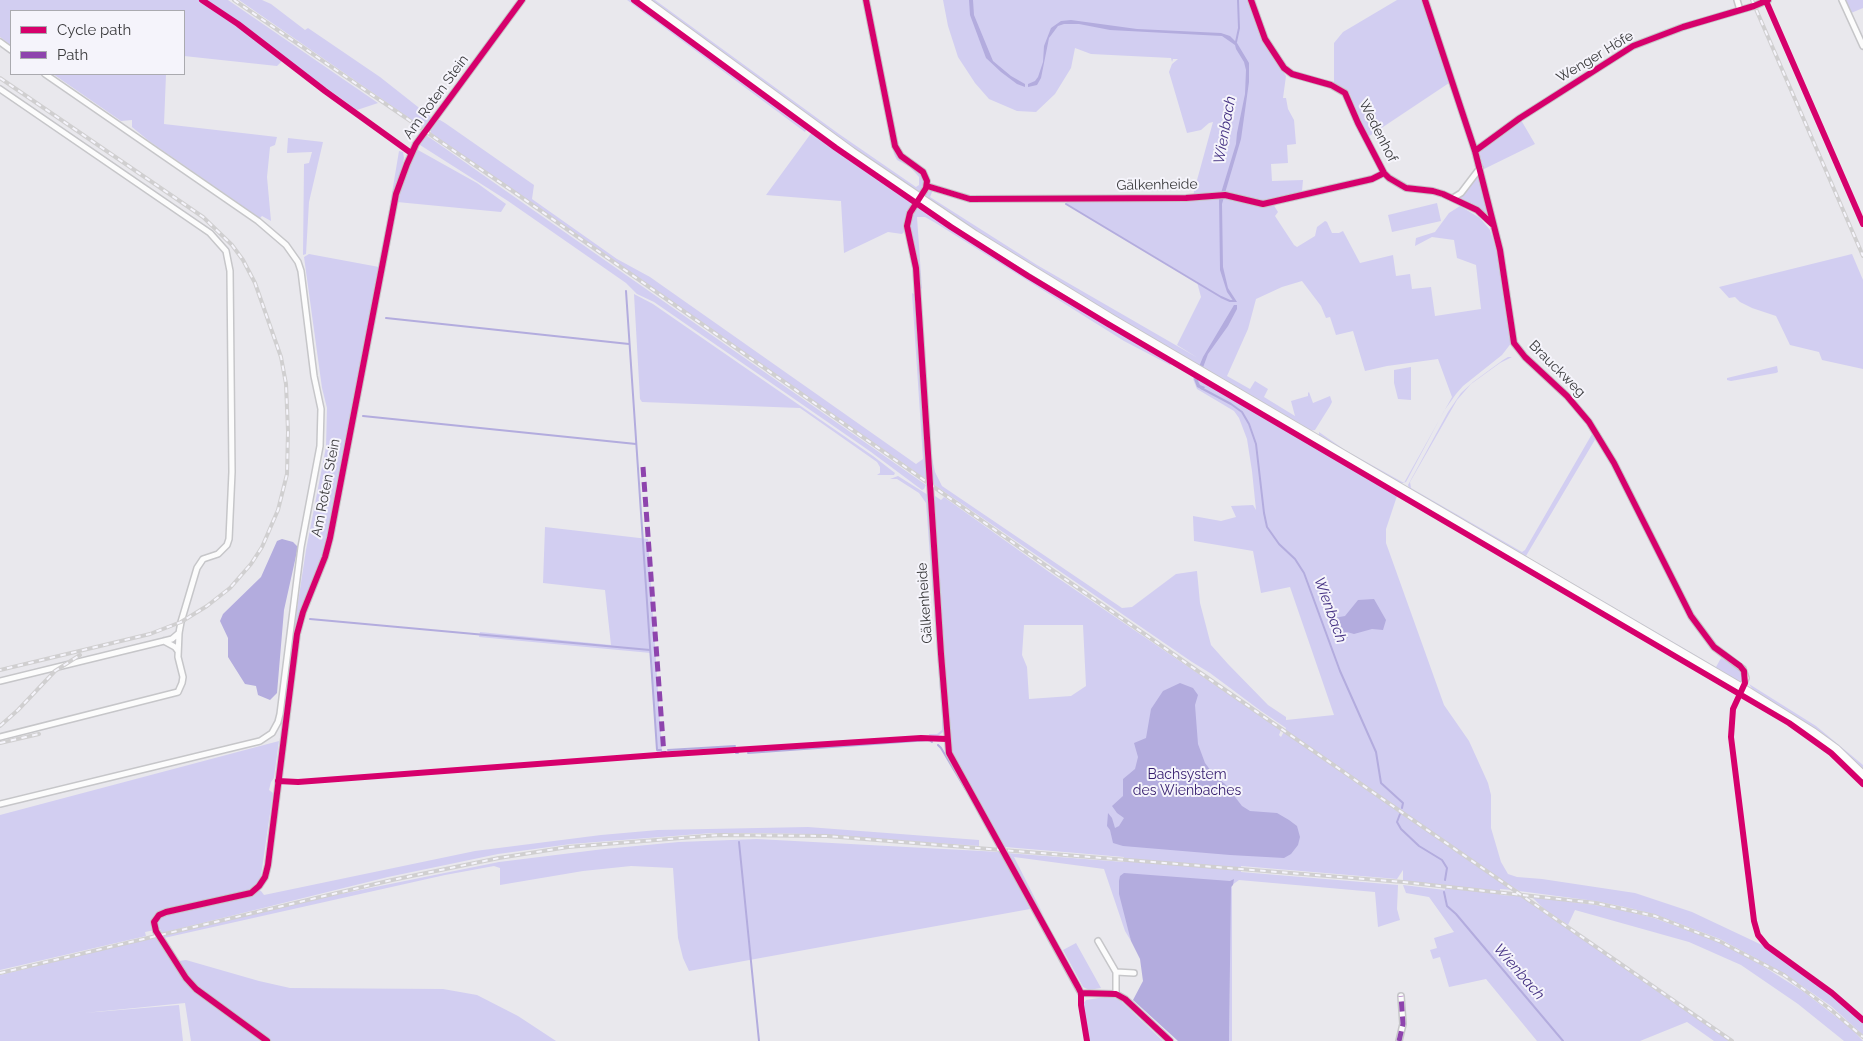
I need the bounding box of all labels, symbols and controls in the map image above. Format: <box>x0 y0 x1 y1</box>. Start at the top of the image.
legend <box>10 10 185 75</box>
text: Cycle path <box>57 21 131 39</box>
street label: Wenger Höfe <box>1554 28 1636 86</box>
text: Path <box>57 46 88 64</box>
street label: Am Roten Stein <box>400 52 472 142</box>
water label: Wienbach <box>1210 95 1240 165</box>
street label: Wedenhof <box>1355 97 1401 165</box>
street label: Gälkenheide <box>1116 176 1198 194</box>
street label: Brauckweg <box>1525 337 1589 401</box>
street label: Am Roten Stein <box>308 437 344 539</box>
street label: Gälkenheide <box>914 562 936 644</box>
water label: Wienbach <box>1310 575 1350 645</box>
park label: Bachsystem des Wienbaches <box>1133 767 1241 800</box>
water label: Wienbach <box>1490 940 1548 1004</box>

